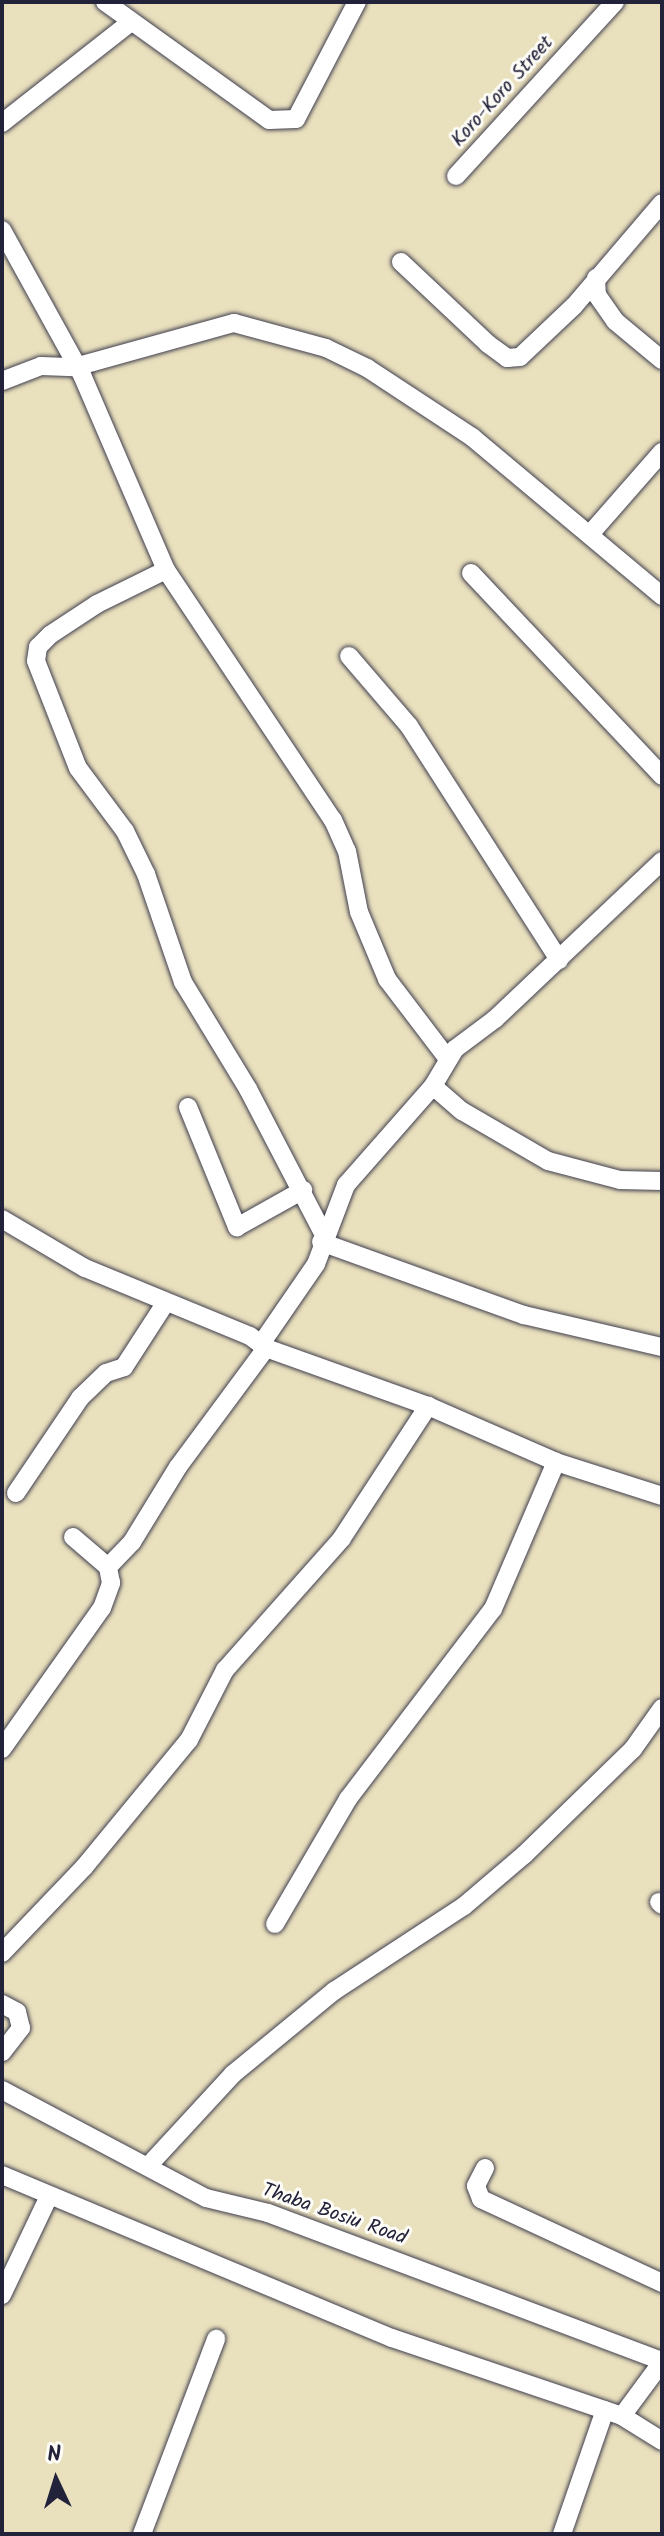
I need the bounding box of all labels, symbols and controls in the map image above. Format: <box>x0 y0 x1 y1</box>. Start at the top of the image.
street label: Koro-Koro Street <box>447 32 559 152</box>
street label: Thaba Bosiu Road <box>258 2179 410 2251</box>
text: N <box>46 2438 62 2474</box>
north arrow <box>16 2440 96 2520</box>

